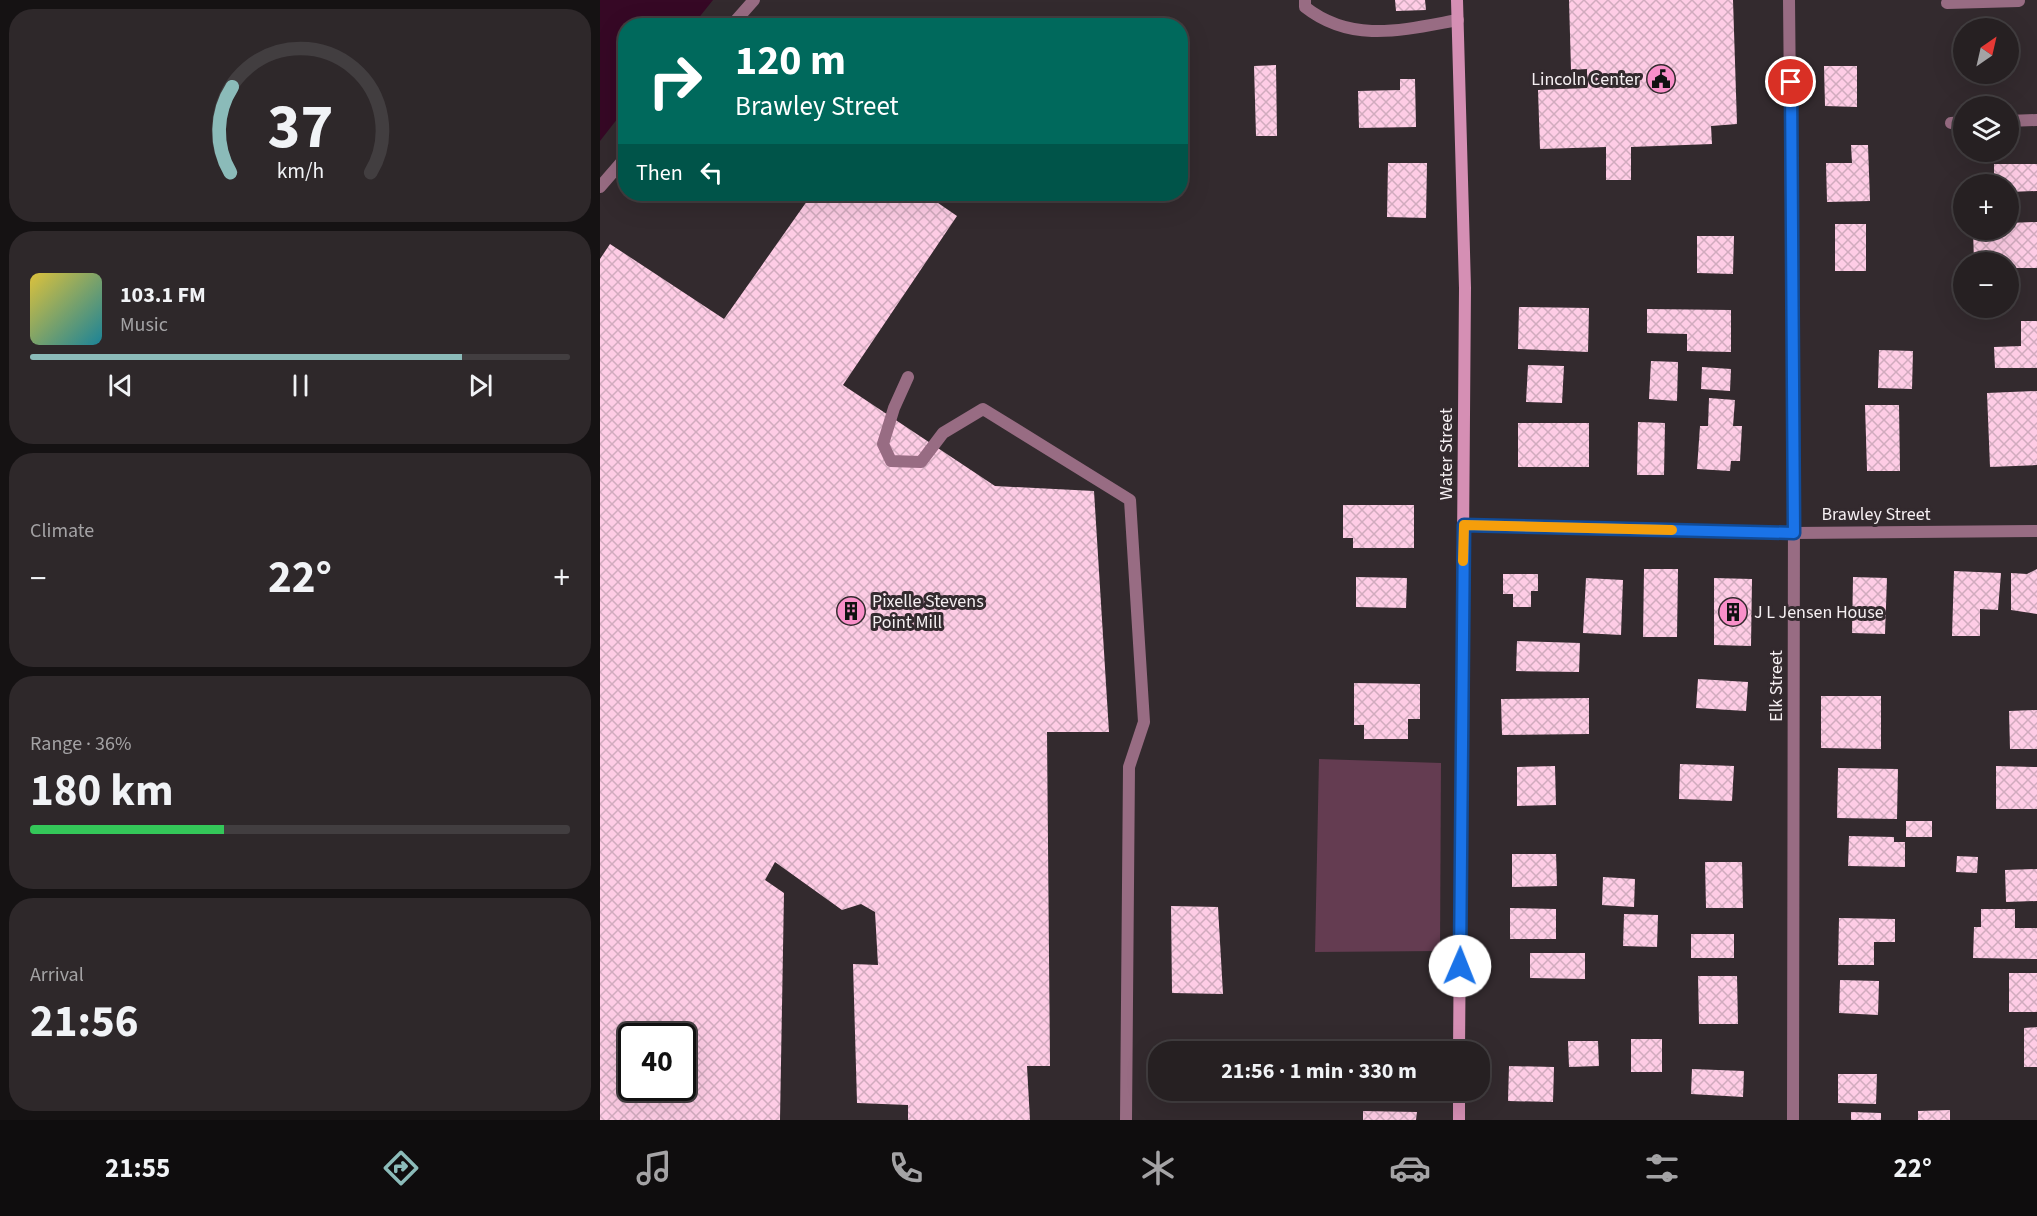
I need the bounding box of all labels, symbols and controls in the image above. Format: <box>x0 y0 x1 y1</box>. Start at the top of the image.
north arrow <box>1953 18 2019 84</box>
map controls <box>1953 18 2019 318</box>
text: 120 m <box>735 31 846 91</box>
icon: right <box>636 42 714 120</box>
pin <box>1765 56 1816 107</box>
public building icon: Lincoln Center <box>1645 63 1677 95</box>
icon: arrive <box>1774 65 1807 98</box>
place label: Lincoln Center <box>1531 67 1641 92</box>
text: 37 <box>267 83 333 172</box>
text: Brawley Street <box>735 87 899 126</box>
button: layers <box>1953 96 2019 162</box>
text: km/h <box>276 156 324 187</box>
icon: left <box>695 156 728 189</box>
text: Then <box>636 157 683 189</box>
button: + <box>1953 174 2019 240</box>
button: − <box>1953 252 2019 318</box>
text: 103.1 FM <box>120 279 206 311</box>
text: Music <box>120 311 168 339</box>
icon: previous <box>104 369 137 402</box>
icon: pause <box>284 369 317 402</box>
icon: next <box>464 369 497 402</box>
street label: Water Street <box>1434 408 1459 500</box>
street label: Brawley Street <box>1821 502 1931 527</box>
text: Climate <box>30 517 94 545</box>
text: 22° <box>268 546 332 610</box>
text: − <box>30 555 46 602</box>
text: + <box>554 555 570 602</box>
place label: Pixelle Stevens Point Mill <box>872 589 984 635</box>
building icon: Pixelle Stevens Point Mill <box>835 595 867 627</box>
building icon: J L Jensen House <box>1717 596 1749 628</box>
place label: J L Jensen House <box>1754 600 1884 625</box>
street label: Elk Street <box>1764 650 1789 722</box>
text: Range · 36% <box>30 730 131 758</box>
text: 180 km <box>30 759 174 823</box>
position arrow <box>1428 934 1492 998</box>
text: Arrival <box>30 961 84 989</box>
text: 21:56 <box>30 990 139 1054</box>
speed limit sign: 40 <box>618 1023 696 1101</box>
text: 21:56 · 1 min · 330 m <box>1221 1055 1417 1087</box>
icon: directions <box>380 1147 422 1189</box>
icon: music <box>633 1147 675 1189</box>
icon: phone <box>885 1147 927 1189</box>
icon: climate <box>1137 1147 1179 1189</box>
icon: car <box>1389 1147 1431 1189</box>
icon: filters <box>1641 1147 1683 1189</box>
text: 21:55 <box>105 1149 170 1188</box>
text: 22° <box>1894 1149 1932 1188</box>

